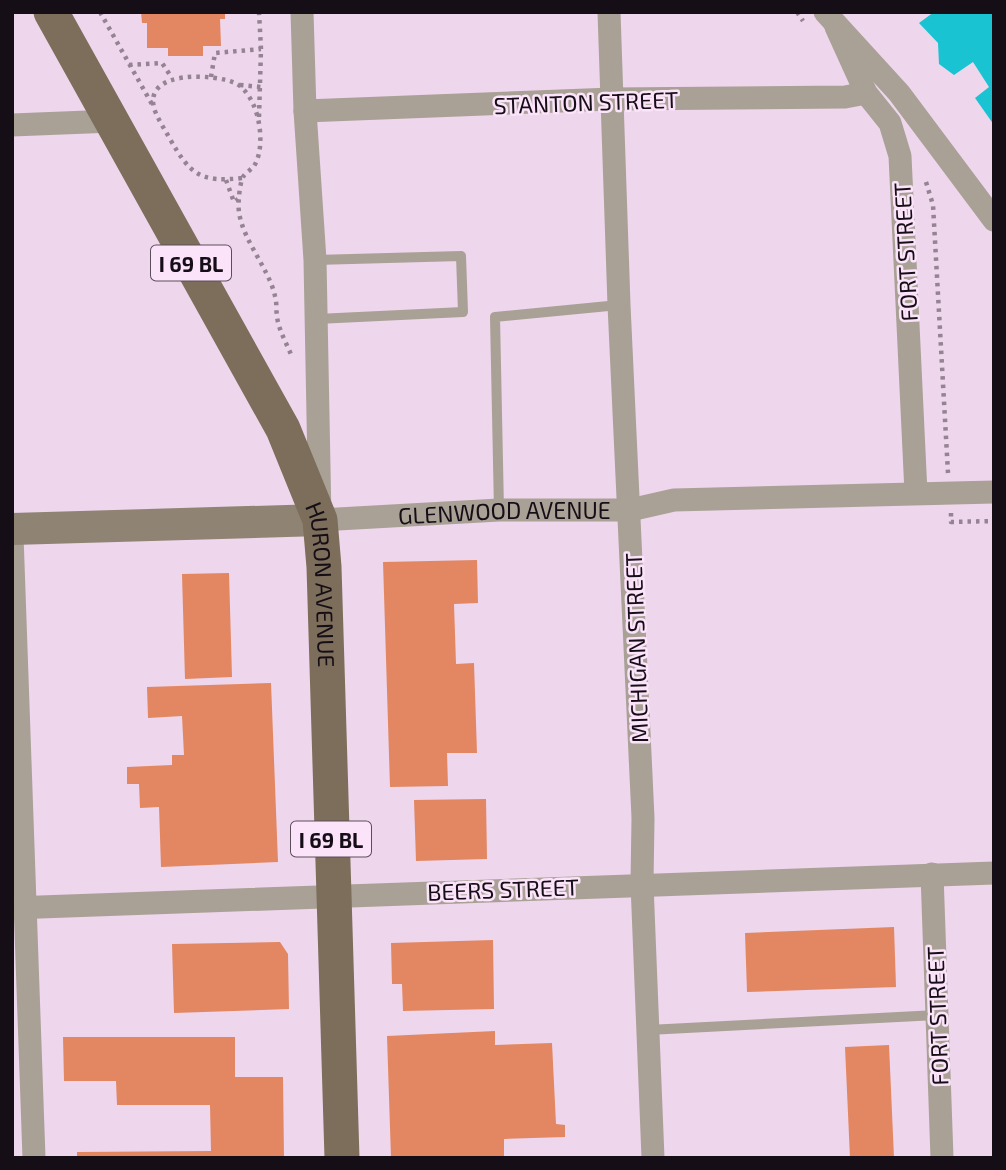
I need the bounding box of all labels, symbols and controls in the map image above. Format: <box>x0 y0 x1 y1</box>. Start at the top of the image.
street label: STANTON STREET <box>493 85 679 119</box>
street label: FORT STREET <box>887 182 923 322</box>
road number: I 69 BL <box>151 246 231 280</box>
street label: GLENWOOD AVENUE <box>397 496 611 530</box>
street label: HURON AVENUE <box>300 498 341 668</box>
street label: MICHIGAN STREET <box>619 552 653 744</box>
road number: I 69 BL <box>291 822 371 856</box>
street label: BEERS STREET <box>427 872 579 906</box>
street label: FORT STREET <box>921 946 953 1086</box>

